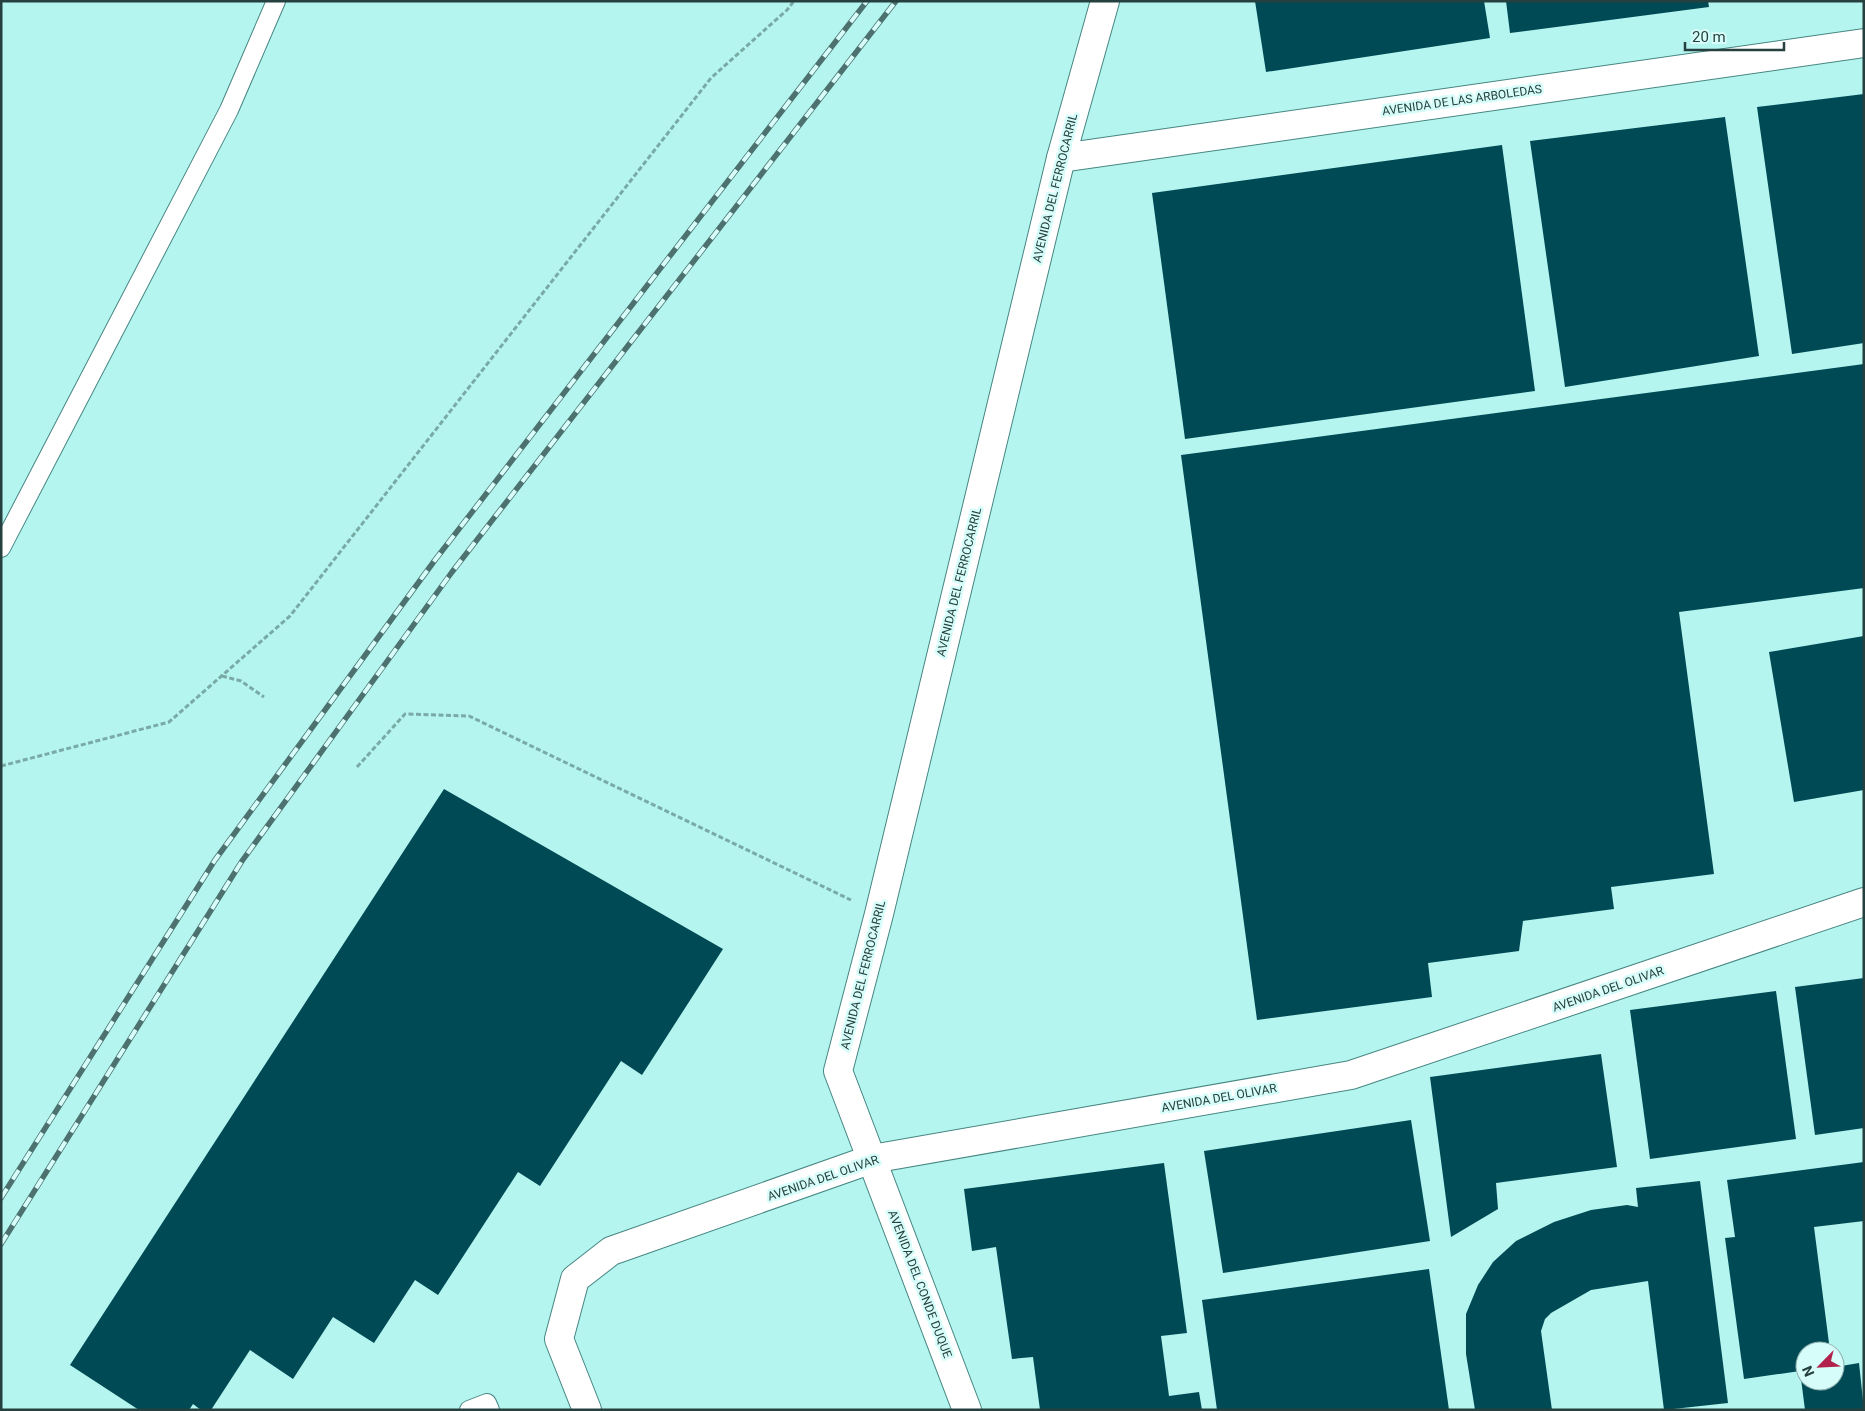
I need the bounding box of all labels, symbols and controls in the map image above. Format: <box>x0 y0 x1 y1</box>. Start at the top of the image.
scale bar <box>1685 20 1784 52</box>
text: 20 m <box>1692 28 1726 46</box>
street label: AVENIDA DE LAS ARBOLEDAS <box>1381 82 1543 118</box>
street label: AVENIDA DEL FERROCARRIL <box>1030 112 1080 264</box>
street label: AVENIDA DEL FERROCARRIL <box>934 506 984 658</box>
street label: AVENIDA DEL FERROCARRIL <box>838 899 888 1051</box>
street label: AVENIDA DEL OLIVAR <box>1551 963 1666 1015</box>
street label: AVENIDA DEL OLIVAR <box>1160 1081 1278 1115</box>
street label: AVENIDA DEL OLIVAR <box>766 1152 881 1204</box>
street label: AVENIDA DEL CONDE DUQUE <box>885 1208 955 1360</box>
north arrow <box>1795 1341 1845 1391</box>
text: N <box>1799 1364 1817 1379</box>

